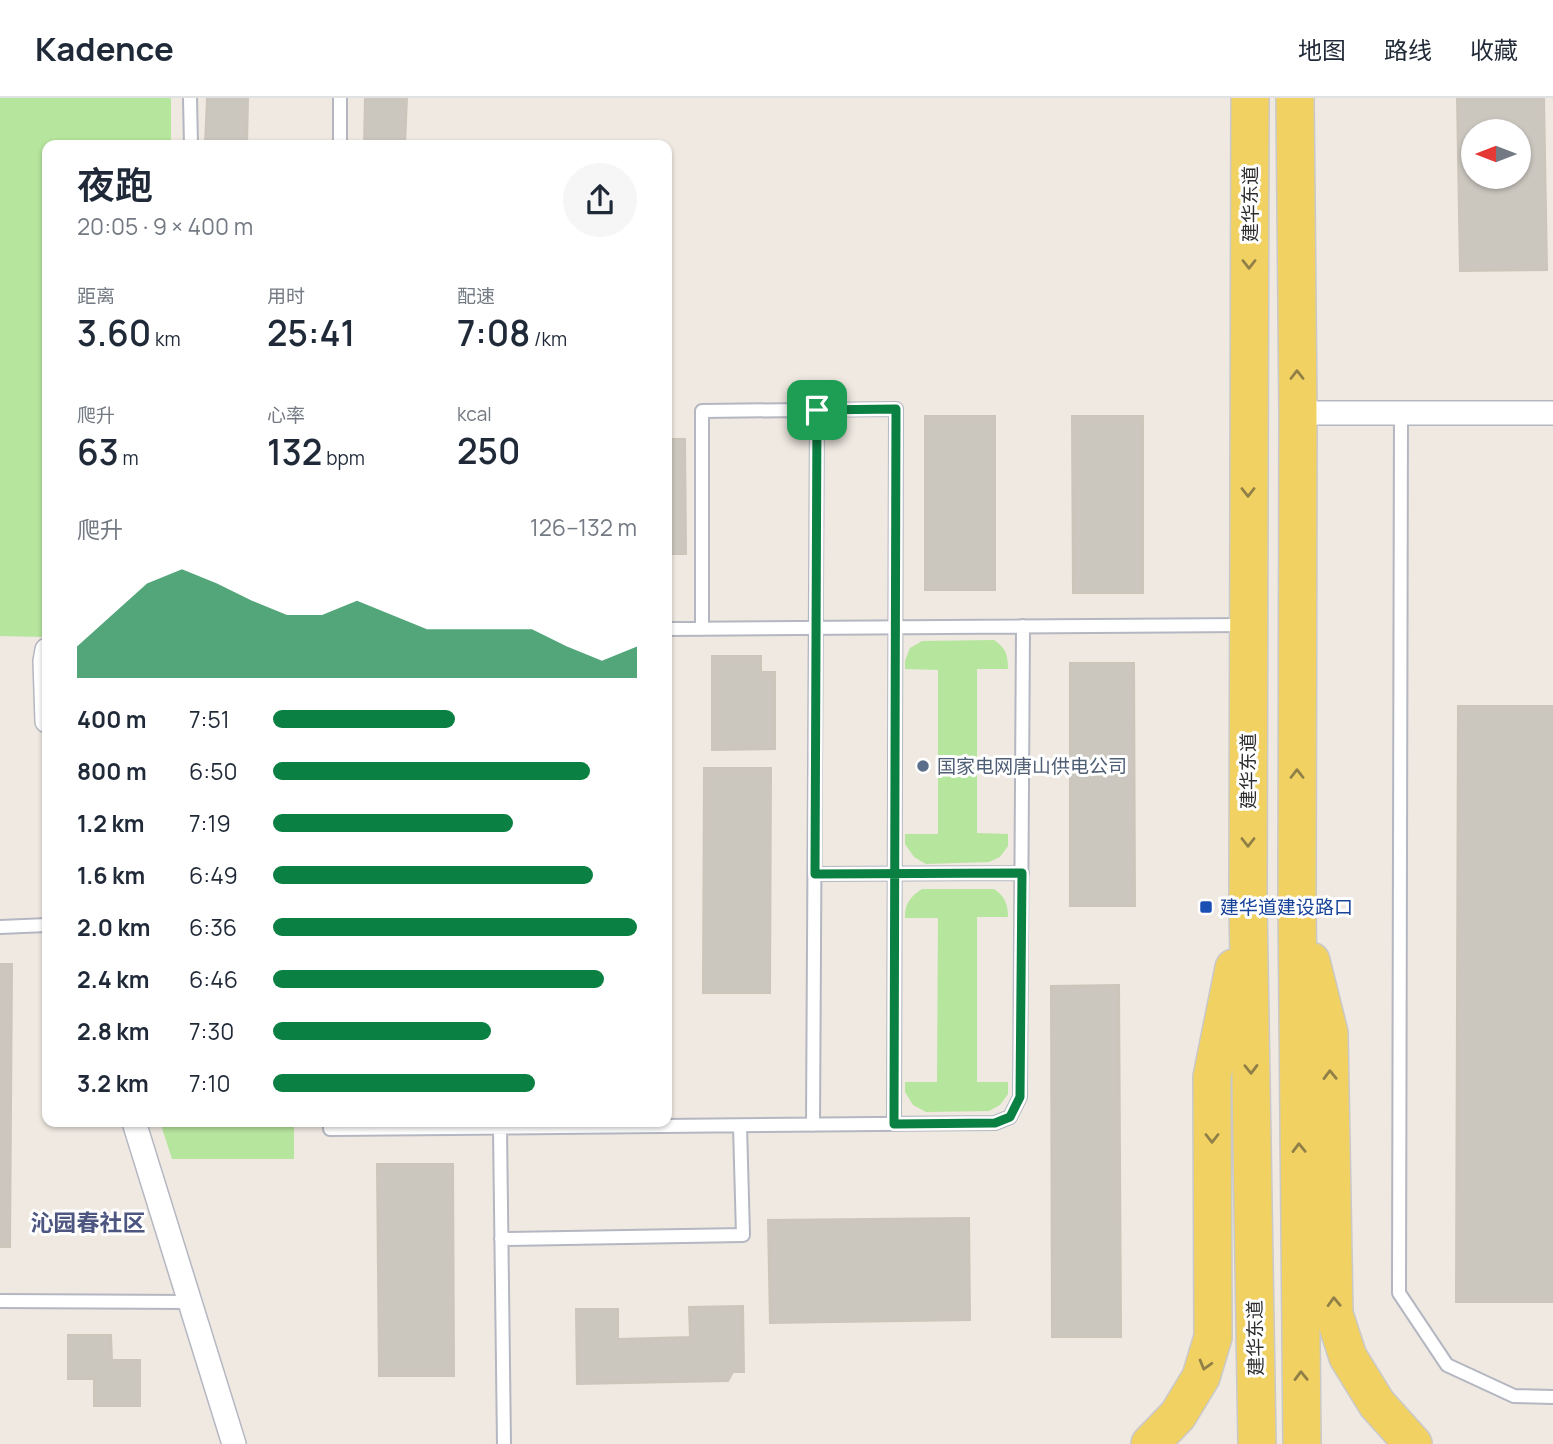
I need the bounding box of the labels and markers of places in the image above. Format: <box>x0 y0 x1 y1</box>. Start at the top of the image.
pin <box>787 380 847 440</box>
place label: 国家电网唐山供电公司 <box>937 753 1127 779</box>
marker: 国家电网唐山供电公司 <box>915 758 931 774</box>
place label: 建华道建设路口 <box>1220 894 1353 920</box>
marker: 建华道建设路口 <box>1198 899 1214 915</box>

